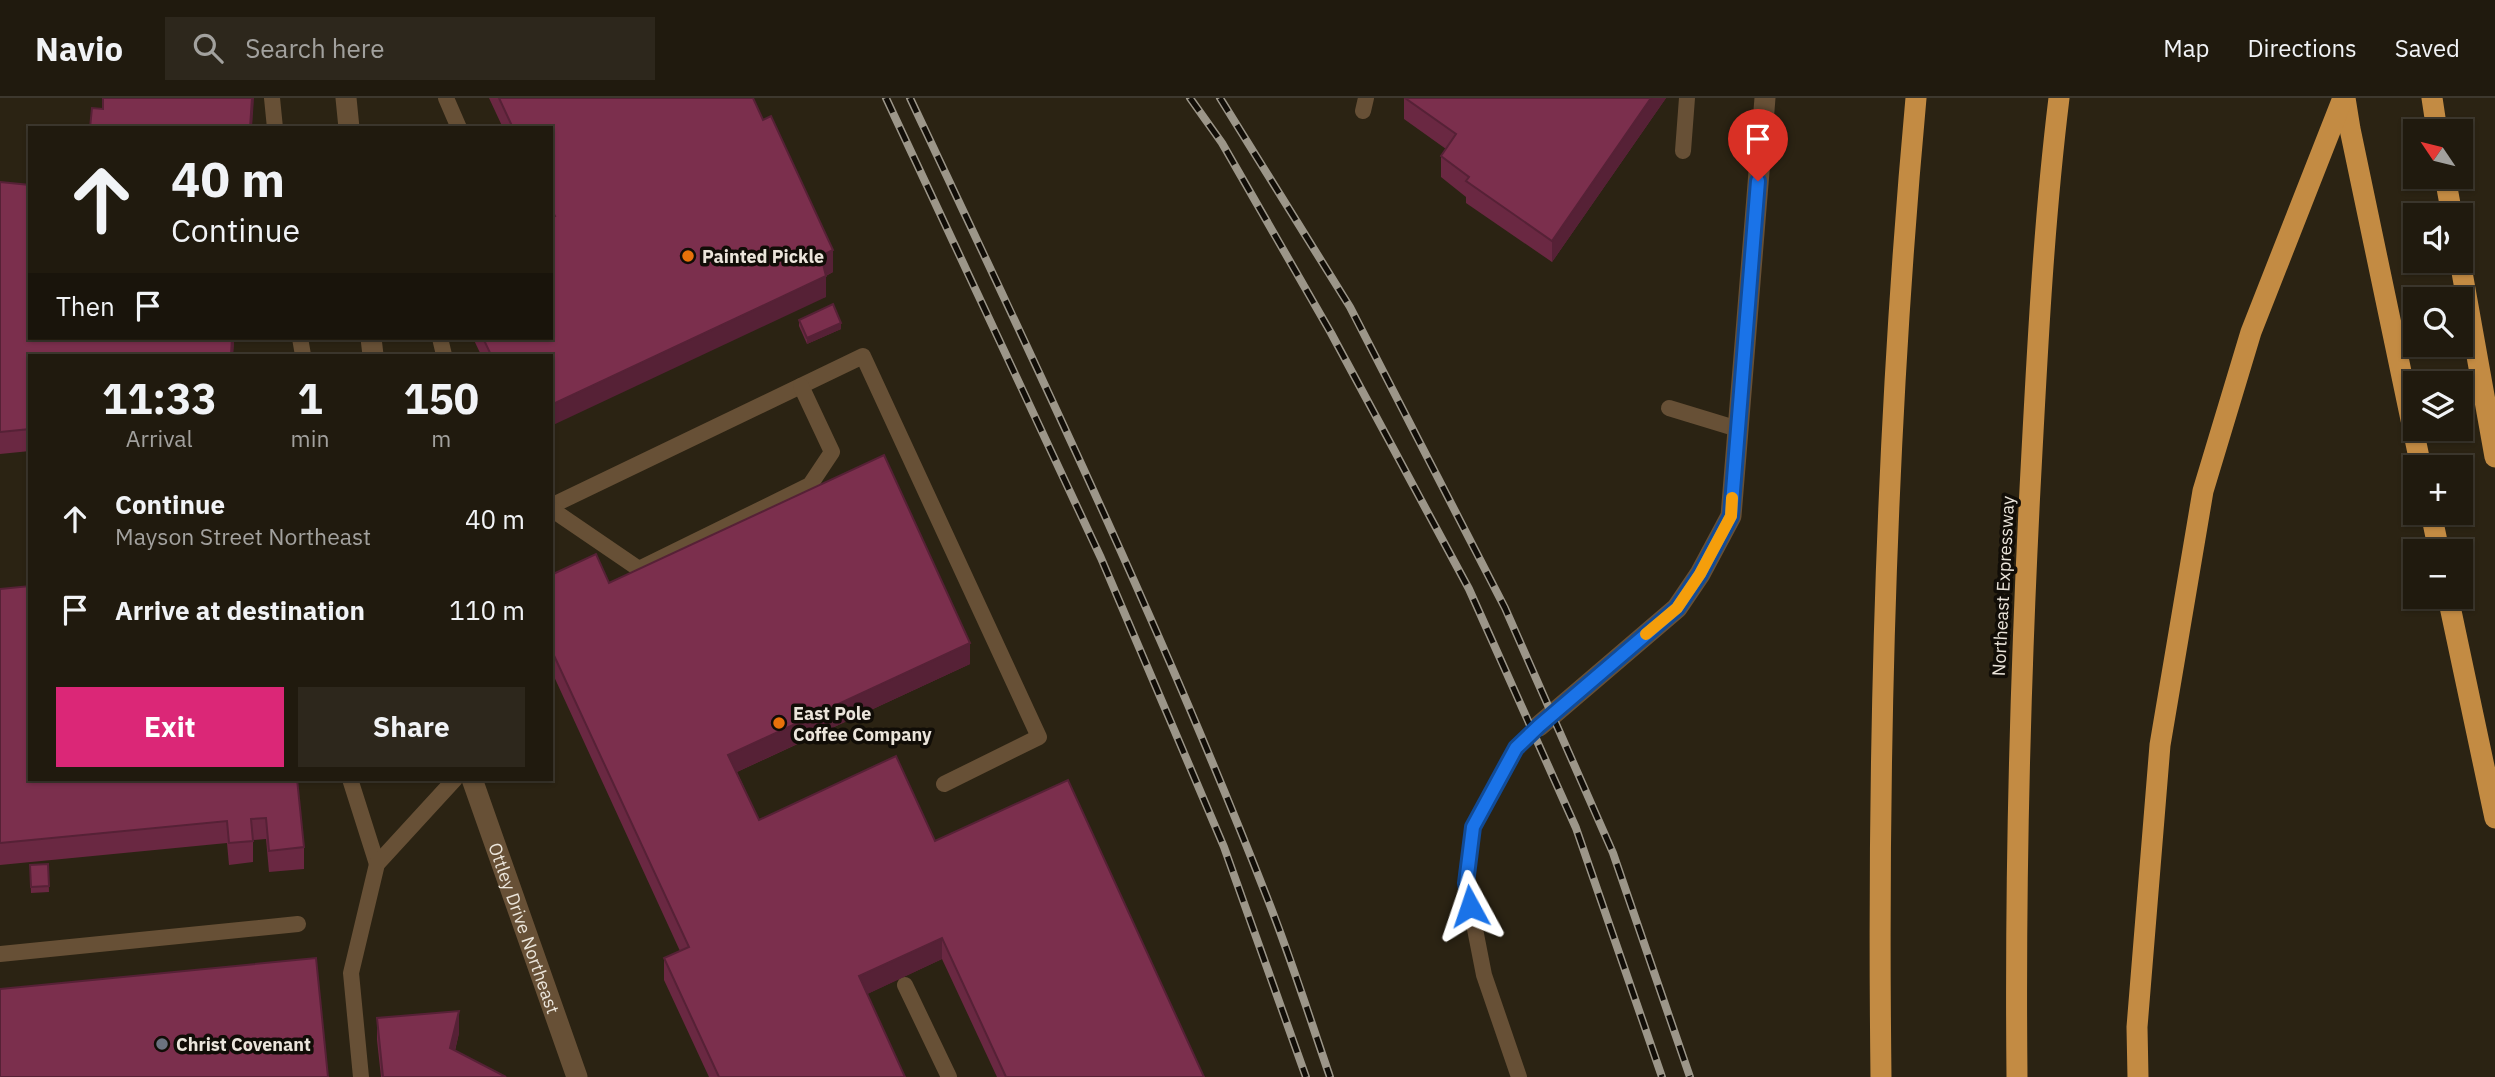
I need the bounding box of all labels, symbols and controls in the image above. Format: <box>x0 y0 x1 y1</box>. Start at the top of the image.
search box <box>165 17 655 80</box>
text: Navio <box>35 27 123 70</box>
icon: search <box>189 29 227 67</box>
text: Search here <box>245 31 385 65</box>
text: Map <box>2163 32 2209 64</box>
text: Directions <box>2247 32 2357 64</box>
text: Saved <box>2395 32 2460 64</box>
pin <box>1728 109 1788 181</box>
north arrow <box>2403 119 2473 189</box>
map controls <box>2403 119 2473 609</box>
icon: arrive <box>1739 120 1777 158</box>
text: 40 m <box>171 147 285 210</box>
icon: ahead <box>56 154 147 245</box>
button: sound <box>2403 203 2473 273</box>
text: Continue <box>171 209 300 251</box>
place label: Painted Pickle <box>702 245 824 268</box>
marker: Painted Pickle <box>680 248 696 264</box>
icon: arrive <box>129 287 167 325</box>
button: search <box>2403 287 2473 357</box>
text: Then <box>56 289 115 323</box>
text: 11:33 <box>102 371 217 426</box>
text: 1 <box>297 371 323 426</box>
text: 150 <box>403 371 479 426</box>
button: layers <box>2403 371 2473 441</box>
text: Arrival <box>126 423 193 453</box>
text: min <box>291 423 329 453</box>
text: m <box>431 423 451 453</box>
button: + <box>2403 455 2473 525</box>
text: Continue <box>115 487 225 521</box>
street label: Northeast Expressway <box>1987 495 2019 677</box>
icon: ahead <box>56 500 94 538</box>
text: 40 m <box>465 502 525 536</box>
text: Mayson Street Northeast <box>115 521 371 551</box>
button: − <box>2403 539 2473 609</box>
icon: arrive <box>56 591 94 629</box>
text: Arrive at destination <box>115 593 365 627</box>
text: 110 m <box>449 593 525 627</box>
button: Exit <box>56 687 284 767</box>
button: Share <box>298 687 525 767</box>
place label: East Pole Coffee Company <box>793 702 932 746</box>
marker: East Pole Coffee Company <box>771 715 787 731</box>
street label: Ottley Drive Northeast <box>484 839 565 1017</box>
position arrow <box>1433 869 1507 943</box>
place label: Christ Covenant <box>176 1033 311 1056</box>
marker: Christ Covenant <box>154 1036 170 1052</box>

